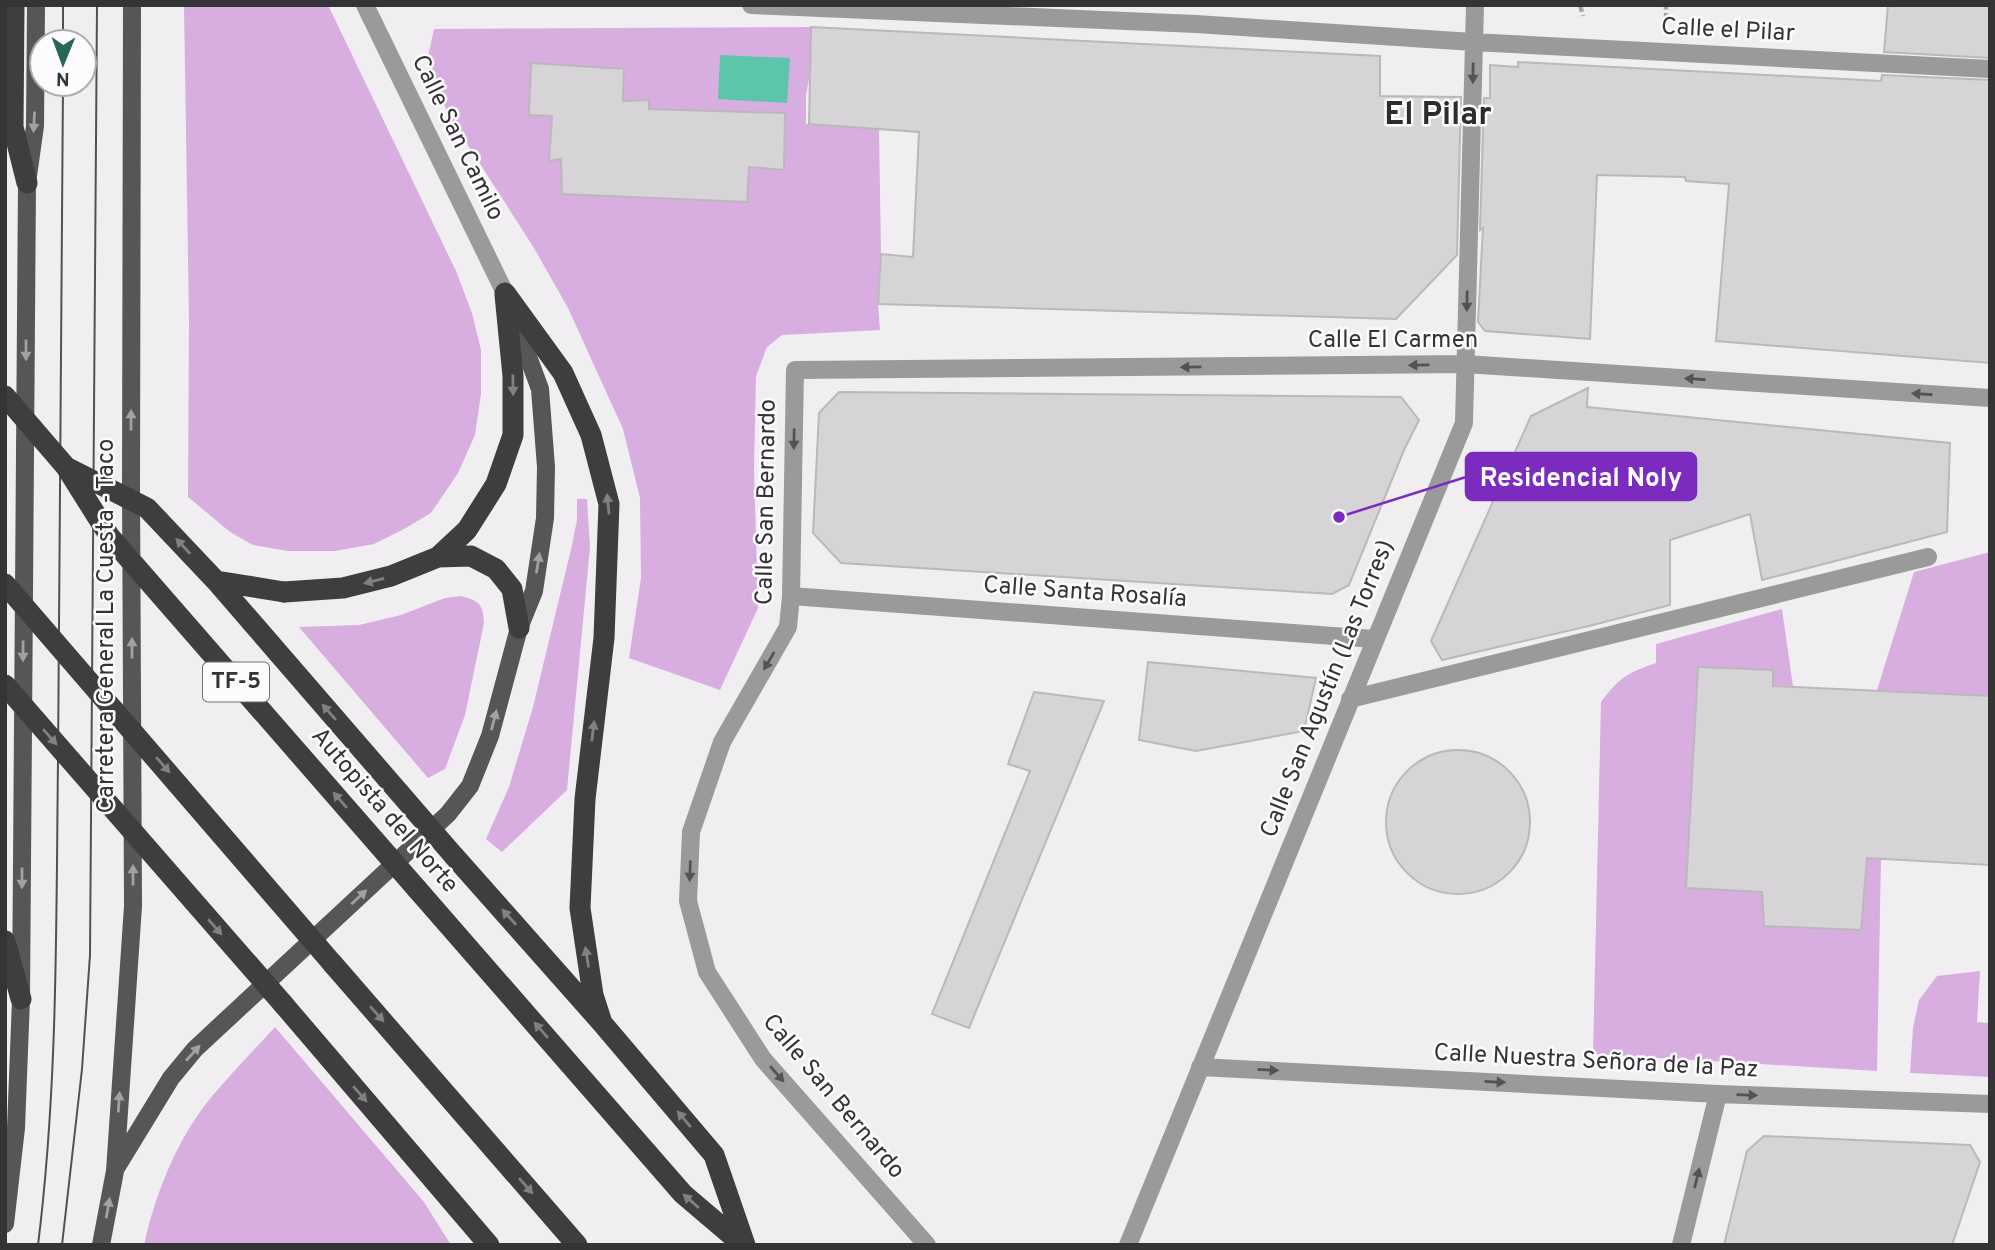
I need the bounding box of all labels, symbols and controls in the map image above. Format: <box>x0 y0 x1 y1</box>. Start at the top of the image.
street label: Calle el Pilar <box>1660 13 1796 49</box>
north arrow <box>28 28 98 98</box>
street label: Calle San Camilo <box>404 50 510 226</box>
one-way arrow <box>1467 63 1478 85</box>
text: N <box>56 66 70 90</box>
district label: El Pilar <box>1384 96 1492 136</box>
one-way arrow <box>28 112 39 134</box>
one-way arrow <box>1461 290 1472 312</box>
street label: Calle El Carmen <box>1308 326 1478 356</box>
one-way arrow <box>20 339 32 361</box>
one-way arrow <box>1407 359 1429 371</box>
one-way arrow <box>1180 361 1202 373</box>
one-way arrow <box>1683 373 1705 384</box>
one-way arrow <box>507 375 518 397</box>
one-way arrow <box>1910 388 1932 399</box>
street label: Calle San Bernardo <box>750 399 784 605</box>
one-way arrow <box>125 409 137 431</box>
one-way arrow <box>788 428 800 450</box>
street label: Carretera General La Cuesta - Taco <box>92 439 122 813</box>
callout: Residencial Noly <box>1466 453 1696 500</box>
text: Residencial Noly <box>1480 463 1682 496</box>
one-way arrow <box>602 493 613 515</box>
street label: Calle San Agustín (Las Torres) <box>1254 536 1402 842</box>
one-way arrow <box>175 537 191 555</box>
one-way arrow <box>533 552 544 574</box>
street label: Calle Santa Rosalía <box>982 571 1188 615</box>
one-way arrow <box>363 575 385 586</box>
one-way arrow <box>126 637 137 659</box>
one-way arrow <box>18 640 29 662</box>
one-way arrow <box>763 651 775 670</box>
road number: TF-5 <box>203 662 269 702</box>
one-way arrow <box>321 703 337 721</box>
one-way arrow <box>489 709 500 731</box>
one-way arrow <box>588 720 599 742</box>
street label: Autopista del Norte <box>304 722 464 900</box>
one-way arrow <box>42 728 57 745</box>
one-way arrow <box>155 756 170 774</box>
one-way arrow <box>333 792 348 809</box>
one-way arrow <box>684 860 695 882</box>
one-way arrow <box>127 864 139 886</box>
one-way arrow <box>16 867 28 889</box>
one-way arrow <box>350 889 368 905</box>
one-way arrow <box>501 909 517 926</box>
one-way arrow <box>207 918 223 936</box>
one-way arrow <box>582 946 593 968</box>
one-way arrow <box>369 1006 384 1023</box>
street label: Calle San Bernardo <box>755 1008 911 1186</box>
one-way arrow <box>534 1022 549 1039</box>
street label: Calle Nuestra Señora de la Paz <box>1433 1039 1759 1085</box>
one-way arrow <box>184 1045 200 1062</box>
one-way arrow <box>769 1065 785 1083</box>
one-way arrow <box>1257 1065 1279 1076</box>
one-way arrow <box>1484 1077 1506 1088</box>
one-way arrow <box>352 1086 367 1103</box>
one-way arrow <box>1736 1089 1758 1100</box>
one-way arrow <box>114 1091 125 1113</box>
one-way arrow <box>677 1111 692 1128</box>
one-way arrow <box>1692 1167 1703 1189</box>
one-way arrow <box>518 1177 534 1195</box>
one-way arrow <box>682 1193 700 1209</box>
one-way arrow <box>103 1197 114 1219</box>

